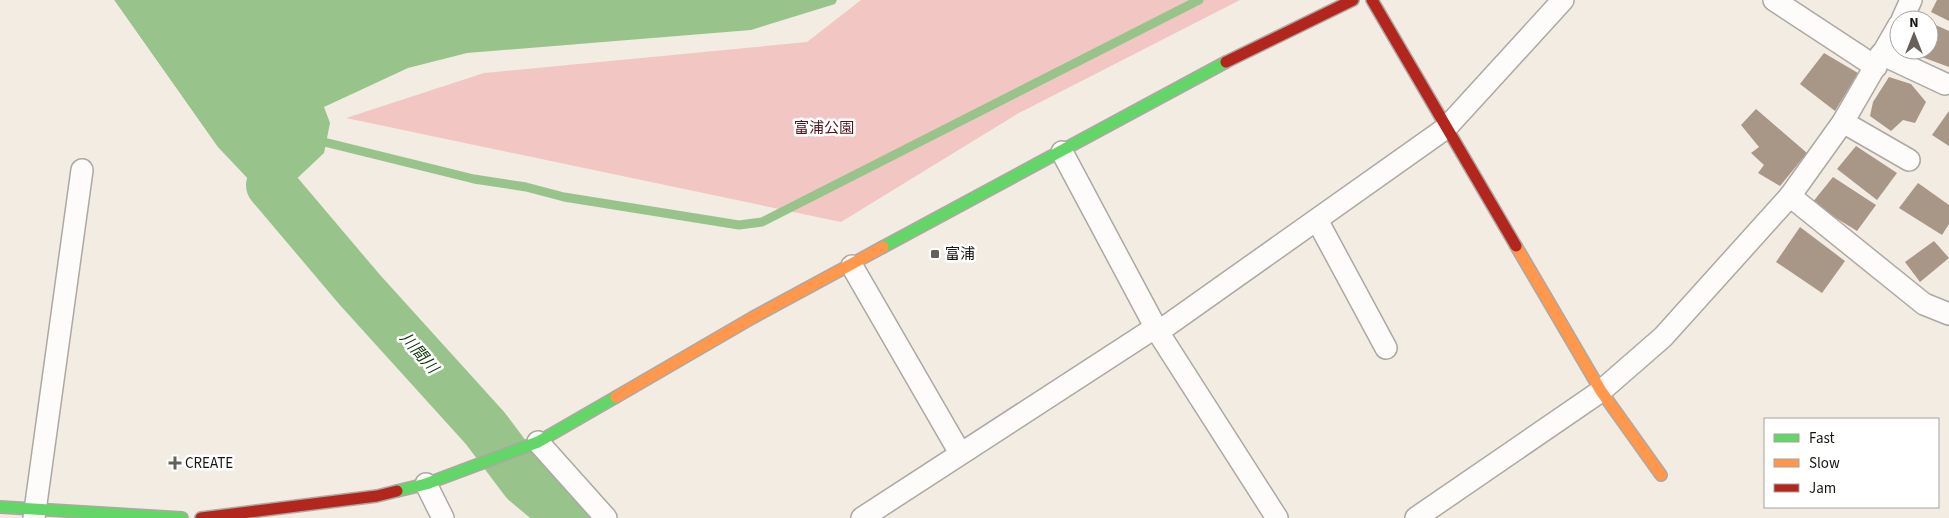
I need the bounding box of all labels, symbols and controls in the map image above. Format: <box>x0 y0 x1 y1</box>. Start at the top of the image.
north arrow <box>1889 10 1939 60</box>
text: N <box>1909 13 1919 33</box>
park label: 富浦公園 <box>794 118 854 139</box>
place label: 富浦 <box>945 244 975 265</box>
marker: 富浦 <box>929 248 941 260</box>
water label: 川間川 <box>395 328 444 380</box>
legend <box>1764 418 1939 508</box>
text: Fast <box>1809 428 1835 449</box>
place label: CREATE <box>185 453 233 474</box>
text: Slow <box>1809 453 1840 474</box>
marker: CREATE <box>169 457 181 469</box>
text: Jam <box>1809 478 1836 499</box>

